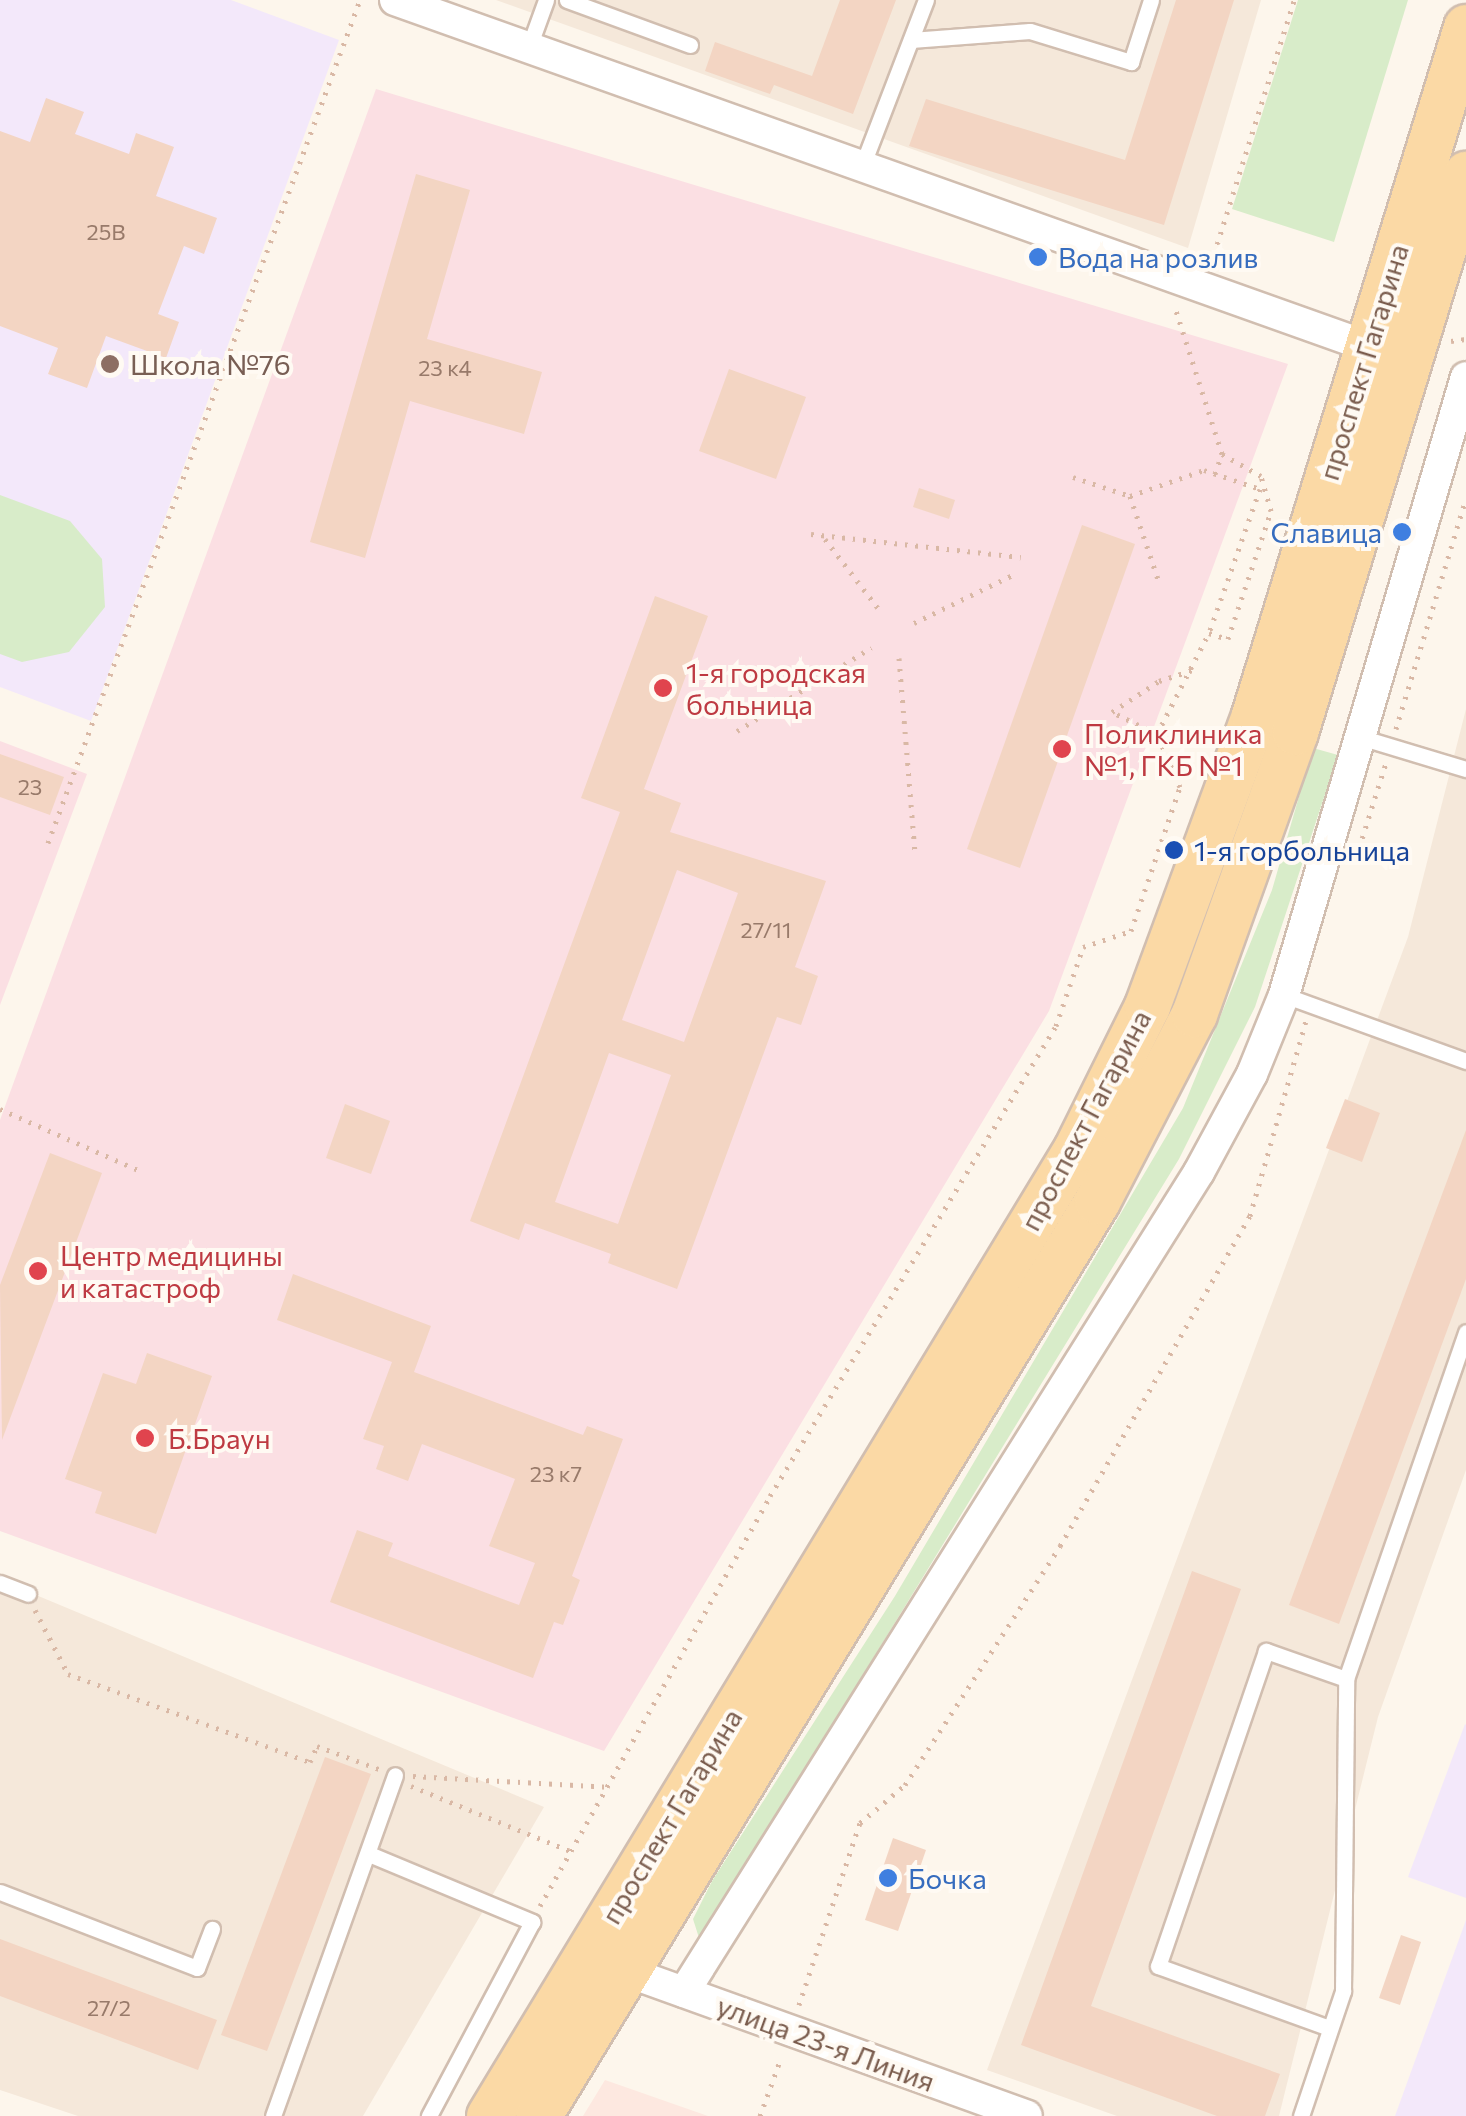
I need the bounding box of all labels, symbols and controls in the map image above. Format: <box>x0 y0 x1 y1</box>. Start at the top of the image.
house number: 25В <box>86 219 126 245</box>
place label: Вода на розлив <box>1058 240 1258 274</box>
street label: проспект Гагарина <box>1311 240 1415 484</box>
marker: Вода на розлив <box>1027 246 1049 268</box>
place label: Школа №76 <box>130 347 291 381</box>
marker: Школа №76 <box>99 353 121 375</box>
house number: 23 к4 <box>418 355 472 381</box>
place label: Славица <box>1270 515 1382 549</box>
marker: Славица <box>1391 521 1413 543</box>
place label: 1-я городская больница <box>686 655 866 721</box>
marker: 1-я городская больница <box>650 675 676 701</box>
place label: Поликлиника №1, ГКБ №1 <box>1084 716 1262 782</box>
marker: Поликлиника №1, ГКБ №1 <box>1049 736 1075 762</box>
house number: 23 <box>18 774 42 800</box>
place label: 1-я горбольница <box>1194 833 1410 867</box>
marker: 1-я горбольница <box>1163 839 1185 861</box>
house number: 27/11 <box>741 917 791 943</box>
street label: проспект Гагарина <box>1013 1004 1157 1236</box>
place label: Центр медицины и катастроф <box>60 1238 283 1304</box>
marker: Центр медицины и катастроф <box>25 1258 51 1284</box>
place label: Б.Браун <box>168 1421 271 1455</box>
marker: Б.Браун <box>132 1425 158 1451</box>
house number: 23 к7 <box>530 1461 582 1487</box>
street label: проспект Гагарина <box>594 1702 748 1930</box>
place label: Бочка <box>908 1861 987 1895</box>
marker: Бочка <box>877 1867 899 1889</box>
street label: улица 23-я Линия <box>713 1988 939 2098</box>
house number: 27/2 <box>87 1995 131 2021</box>

